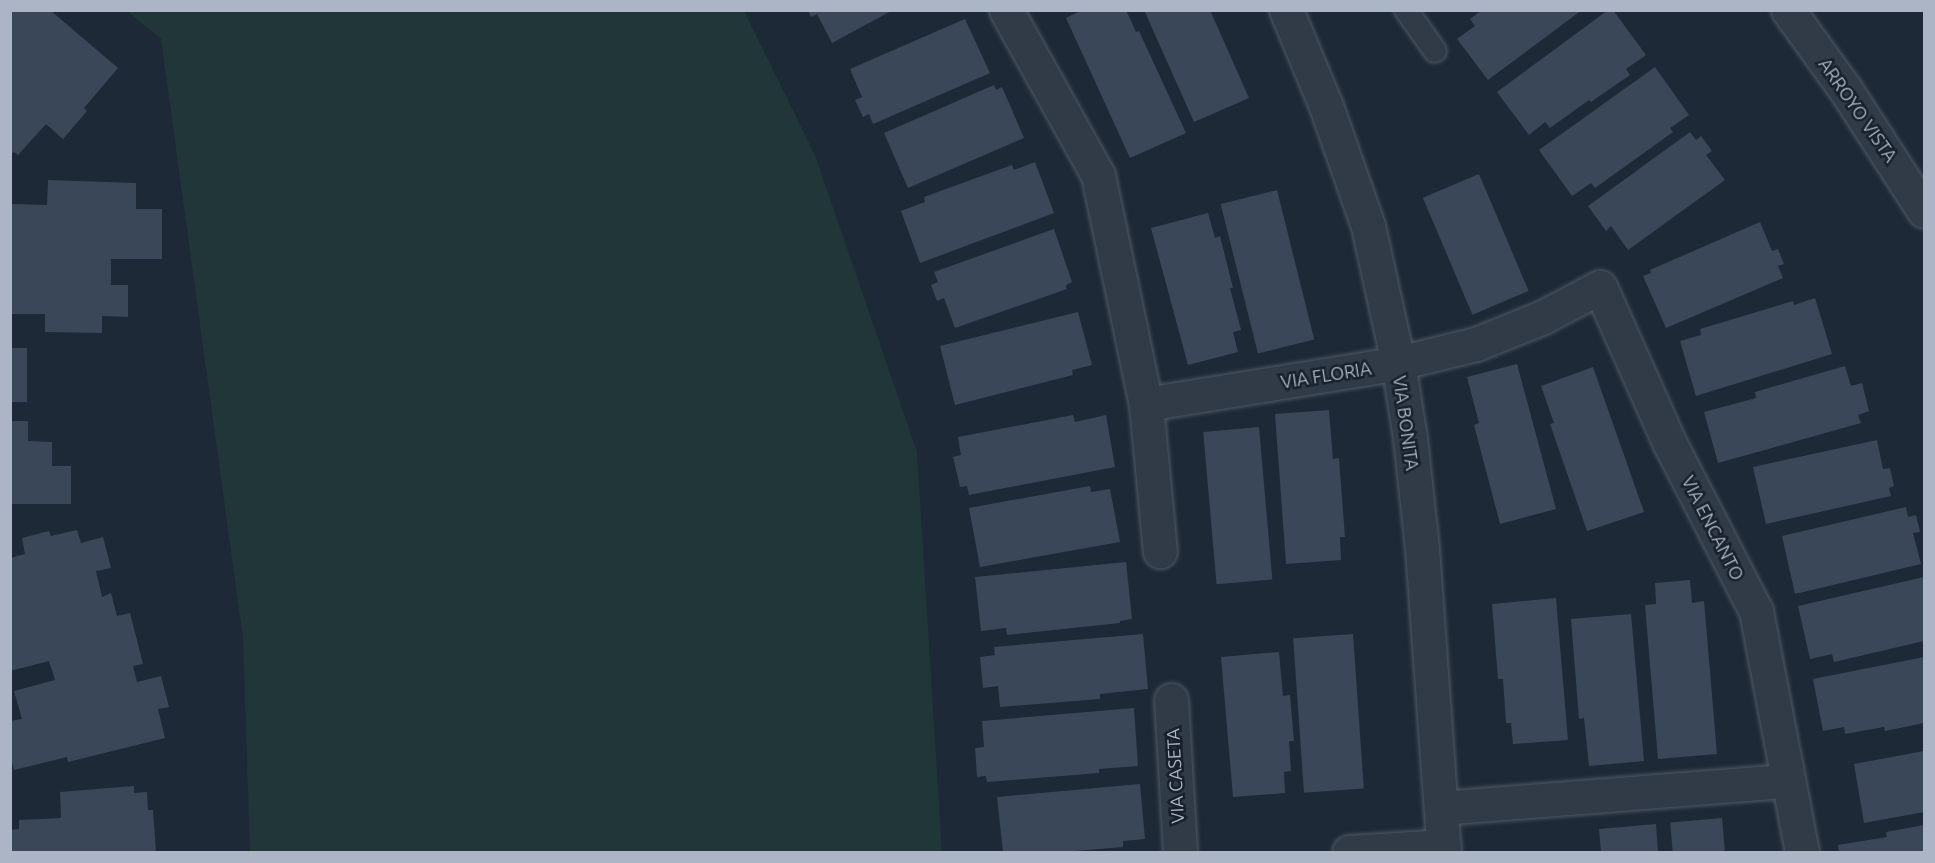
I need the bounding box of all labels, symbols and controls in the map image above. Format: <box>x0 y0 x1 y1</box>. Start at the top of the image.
street label: ARROYO VISTA <box>1814 54 1902 166</box>
street label: VIA FLORIA <box>1279 357 1373 393</box>
street label: VIA BONITA <box>1389 374 1423 472</box>
street label: VIA ENCANTO <box>1677 472 1749 584</box>
street label: VIA CASETA <box>1162 728 1188 824</box>

